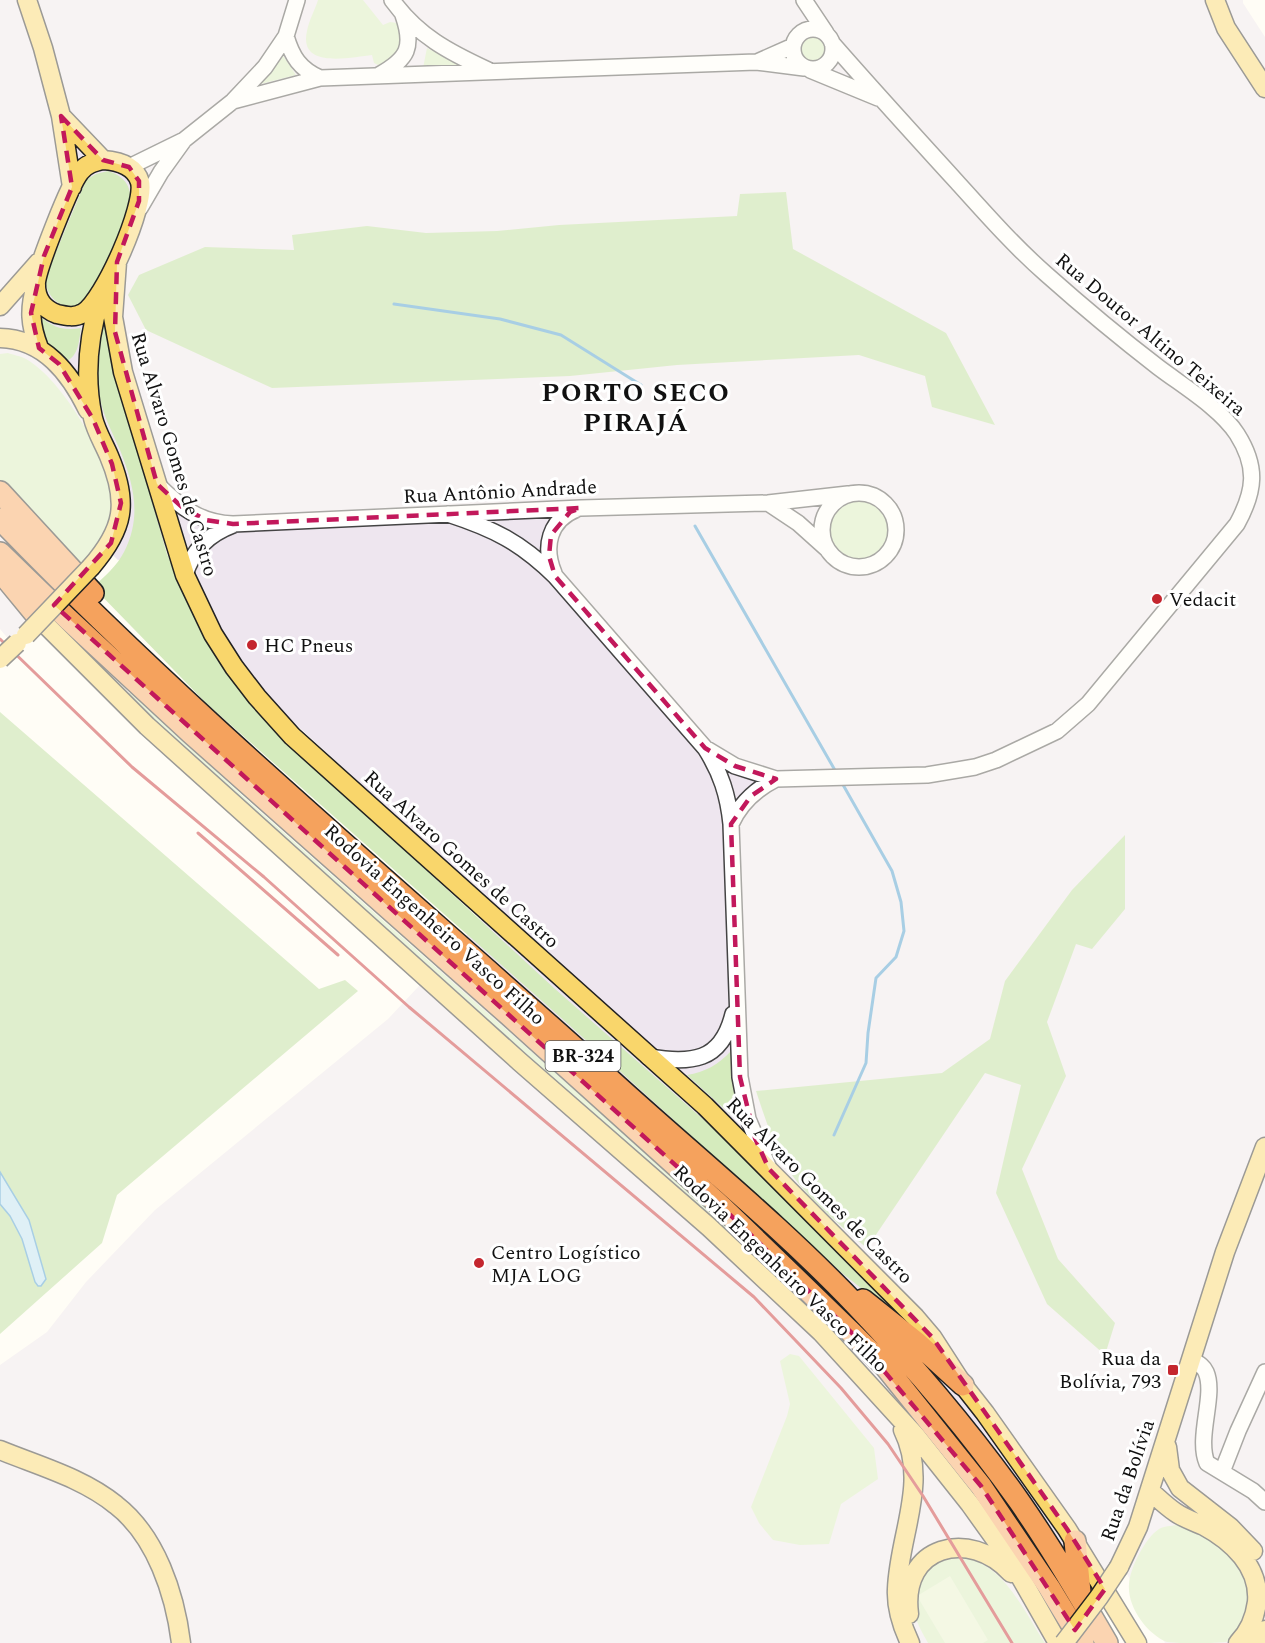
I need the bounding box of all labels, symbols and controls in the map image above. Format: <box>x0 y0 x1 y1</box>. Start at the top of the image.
street label: Rua Doutor Altino Teixeira <box>1048 246 1252 424</box>
street label: Rua Alvaro Gomes de Castro <box>123 328 226 580</box>
district label: PORTO SECO PIRAJÁ <box>542 373 730 443</box>
street label: Rua Antônio Andrade <box>402 472 598 512</box>
place label: Vedacit <box>1169 585 1236 615</box>
marker: Vedacit <box>1150 592 1164 606</box>
place label: HC Pneus <box>264 631 353 661</box>
marker: HC Pneus <box>245 638 259 652</box>
street label: Rua Alvaro Gomes de Castro <box>357 764 566 956</box>
street label: Rodovia Engenheiro Vasco Filho <box>317 817 552 1033</box>
road number: BR-324 <box>546 1041 620 1071</box>
street label: Rua Alvaro Gomes de Castro <box>719 1090 920 1291</box>
street label: Rodovia Engenheiro Vasco Filho <box>666 1158 895 1380</box>
place label: Centro Logístico MJA LOG <box>491 1238 641 1291</box>
marker: Centro Logístico MJA LOG <box>472 1256 486 1270</box>
place label: Rua da Bolívia, 793 <box>1059 1344 1161 1397</box>
marker: Rua da Bolívia, 793 <box>1166 1363 1180 1377</box>
street label: Rua da Bolívia <box>1093 1415 1163 1545</box>

